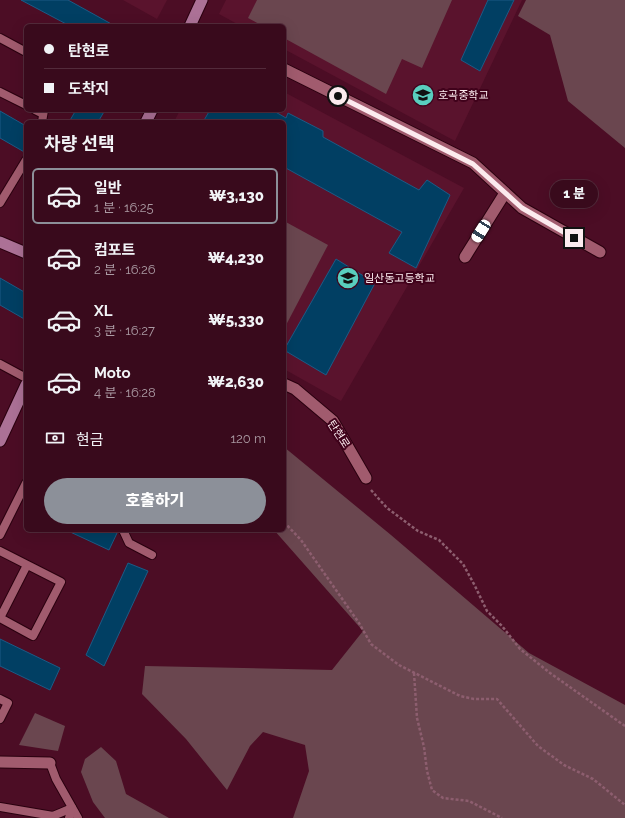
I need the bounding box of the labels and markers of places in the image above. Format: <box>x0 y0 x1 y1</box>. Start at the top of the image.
school or university icon: 호곡중학교 <box>410 82 436 108</box>
place label: 호곡중학교 <box>438 89 489 102</box>
school or university icon: 일산동고등학교 <box>335 265 361 291</box>
place label: 일산동고등학교 <box>364 272 435 285</box>

